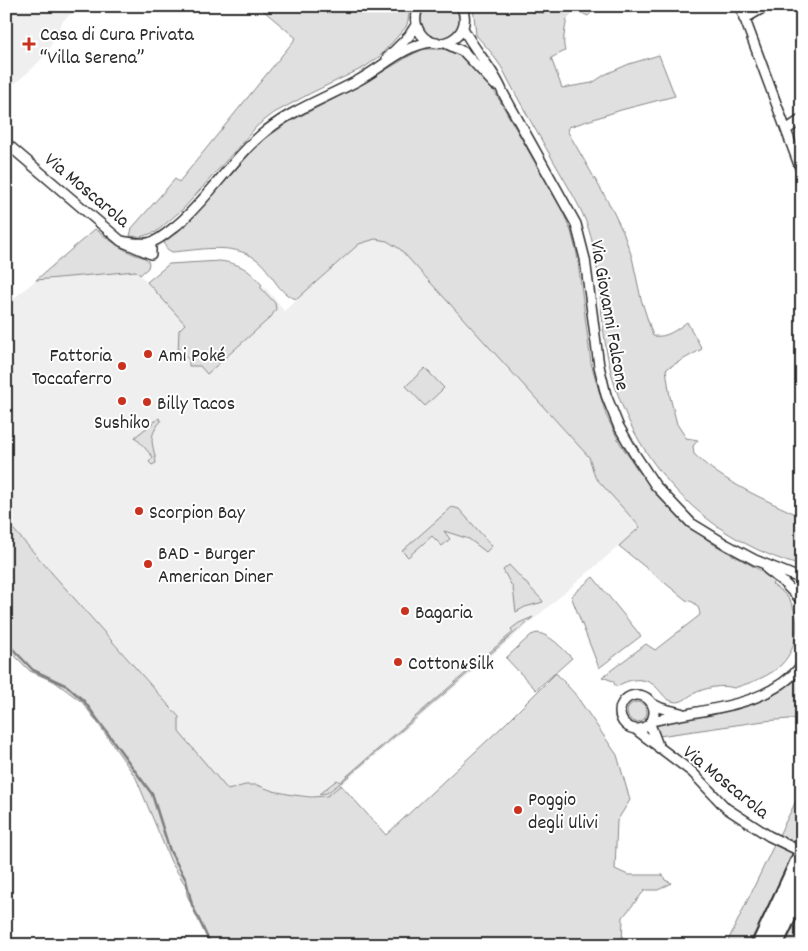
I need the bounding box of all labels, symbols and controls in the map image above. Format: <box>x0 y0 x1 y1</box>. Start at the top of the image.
place label: Casa di Cura Privata “Villa Serena” <box>40 22 194 73</box>
marker: Casa di Cura Privata “Villa Serena” <box>22 37 36 51</box>
street label: Via Moscarola <box>37 147 135 236</box>
street label: Via Giovanni Falcone <box>581 238 635 393</box>
place label: Fattoria Toccaferro <box>32 343 113 394</box>
place label: Ami Poké <box>158 343 226 371</box>
marker: Ami Poké <box>142 348 154 360</box>
marker: Fattoria Toccaferro <box>116 360 128 372</box>
place label: Billy Tacos <box>157 391 235 419</box>
marker: Sushiko <box>116 395 128 407</box>
marker: Billy Tacos <box>141 396 153 408</box>
place label: Sushiko <box>94 410 150 438</box>
place label: Scorpion Bay <box>149 500 246 528</box>
marker: Scorpion Bay <box>133 505 145 517</box>
place label: BAD - Burger American Diner <box>158 541 274 592</box>
marker: BAD - Burger American Diner <box>142 558 154 570</box>
place label: Bagaria <box>415 600 473 628</box>
marker: Bagaria <box>399 605 411 617</box>
place label: Cotton&Silk <box>408 651 494 679</box>
marker: Cotton&Silk <box>392 656 404 668</box>
street label: Via Moscarola <box>676 740 775 827</box>
place label: Poggio degli Ulivi <box>528 787 598 838</box>
marker: Poggio degli Ulivi <box>512 804 524 816</box>

